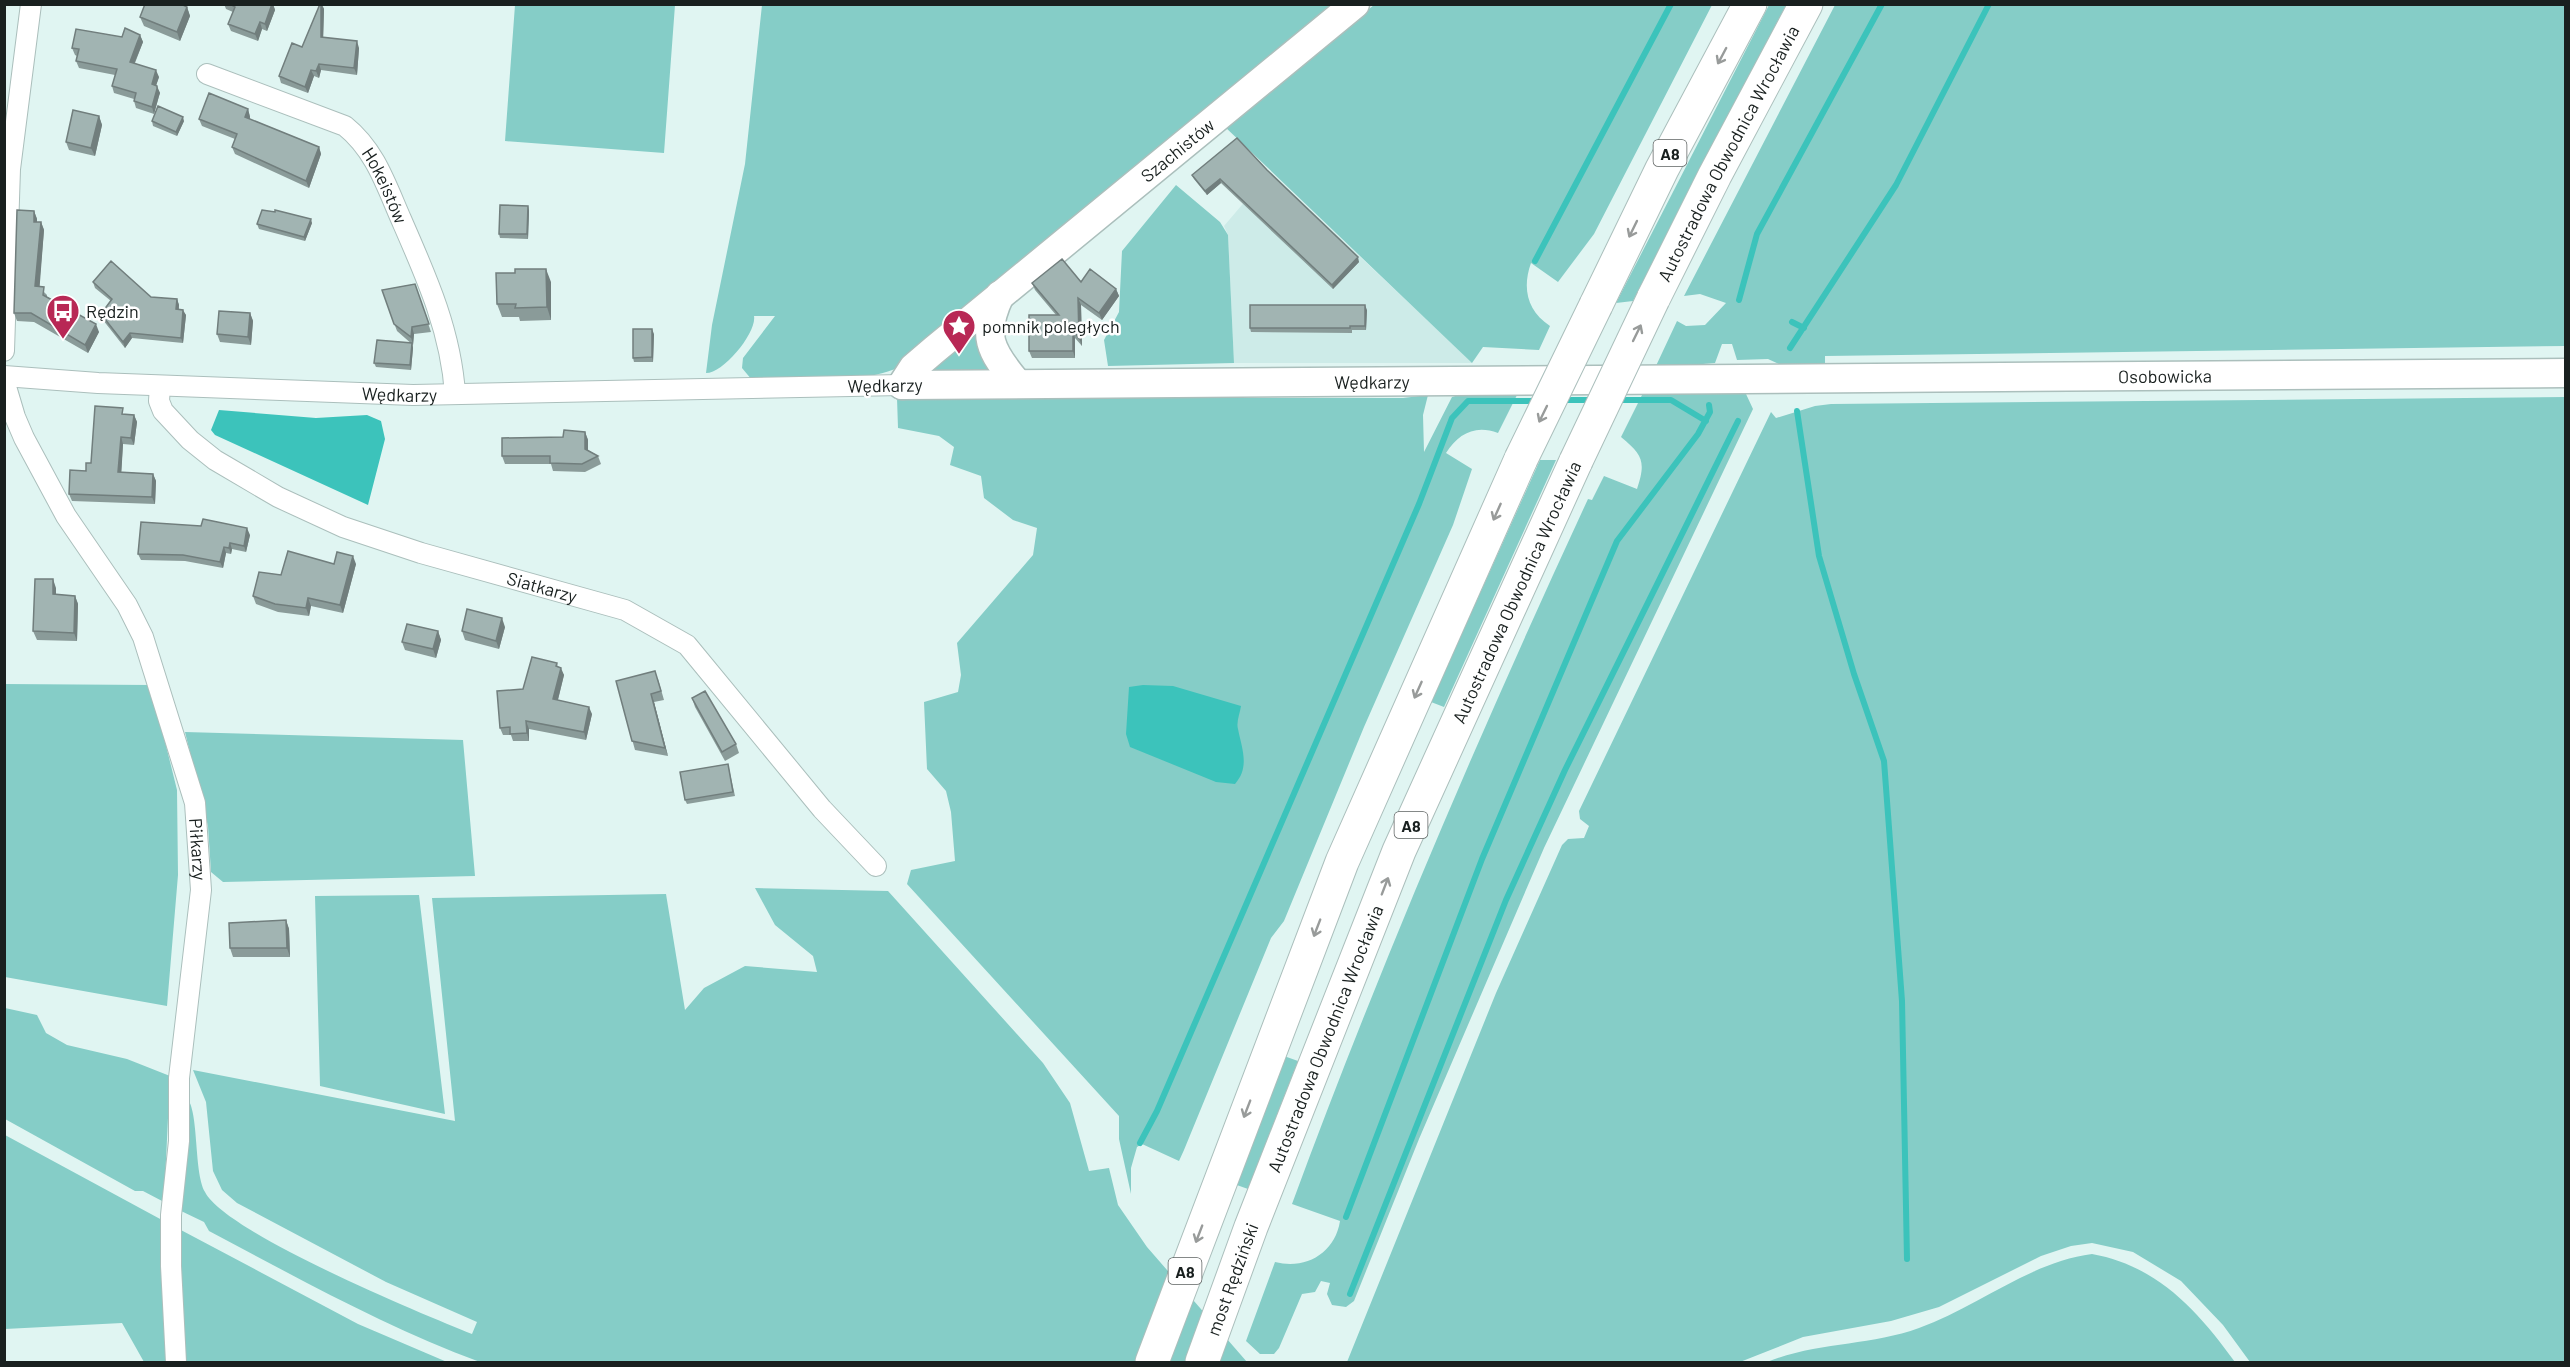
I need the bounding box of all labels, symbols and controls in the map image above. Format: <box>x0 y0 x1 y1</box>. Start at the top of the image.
street label: Autostradowa Obwodnica Wrocławia <box>1653 21 1804 285</box>
one-way arrow <box>1716 47 1728 64</box>
street label: Szachistów <box>1136 113 1219 187</box>
road number: A8 <box>1654 140 1686 166</box>
street label: Hokeistów <box>358 143 413 227</box>
one-way arrow <box>1626 220 1638 238</box>
bus stop icon: Rędzin <box>45 293 81 340</box>
place label: Rędzin <box>86 300 139 322</box>
place icon: pomnik poległych <box>941 308 977 355</box>
place label: pomnik poległych <box>982 315 1120 337</box>
one-way arrow <box>1632 324 1643 342</box>
street label: Osobowicka <box>2118 365 2212 387</box>
street label: Wędkarzy <box>1334 370 1410 393</box>
street label: Wędkarzy <box>847 373 923 397</box>
street label: Wędkarzy <box>361 382 437 406</box>
one-way arrow <box>1537 405 1548 423</box>
street label: Autostradowa Obwodnica Wrocławia <box>1447 458 1586 727</box>
one-way arrow <box>1491 503 1503 521</box>
street label: Siatkarzy <box>505 567 580 607</box>
one-way arrow <box>1412 681 1424 699</box>
road number: A8 <box>1394 812 1428 838</box>
street label: Piłkarzy <box>185 817 211 881</box>
one-way arrow <box>1380 878 1391 896</box>
street label: Autostradowa Obwodnica Wrocławia <box>1263 902 1388 1176</box>
one-way arrow <box>1311 918 1322 936</box>
one-way arrow <box>1240 1100 1251 1118</box>
street label: most Rędziński <box>1201 1220 1263 1339</box>
one-way arrow <box>1193 1224 1204 1243</box>
road number: A8 <box>1168 1258 1202 1284</box>

